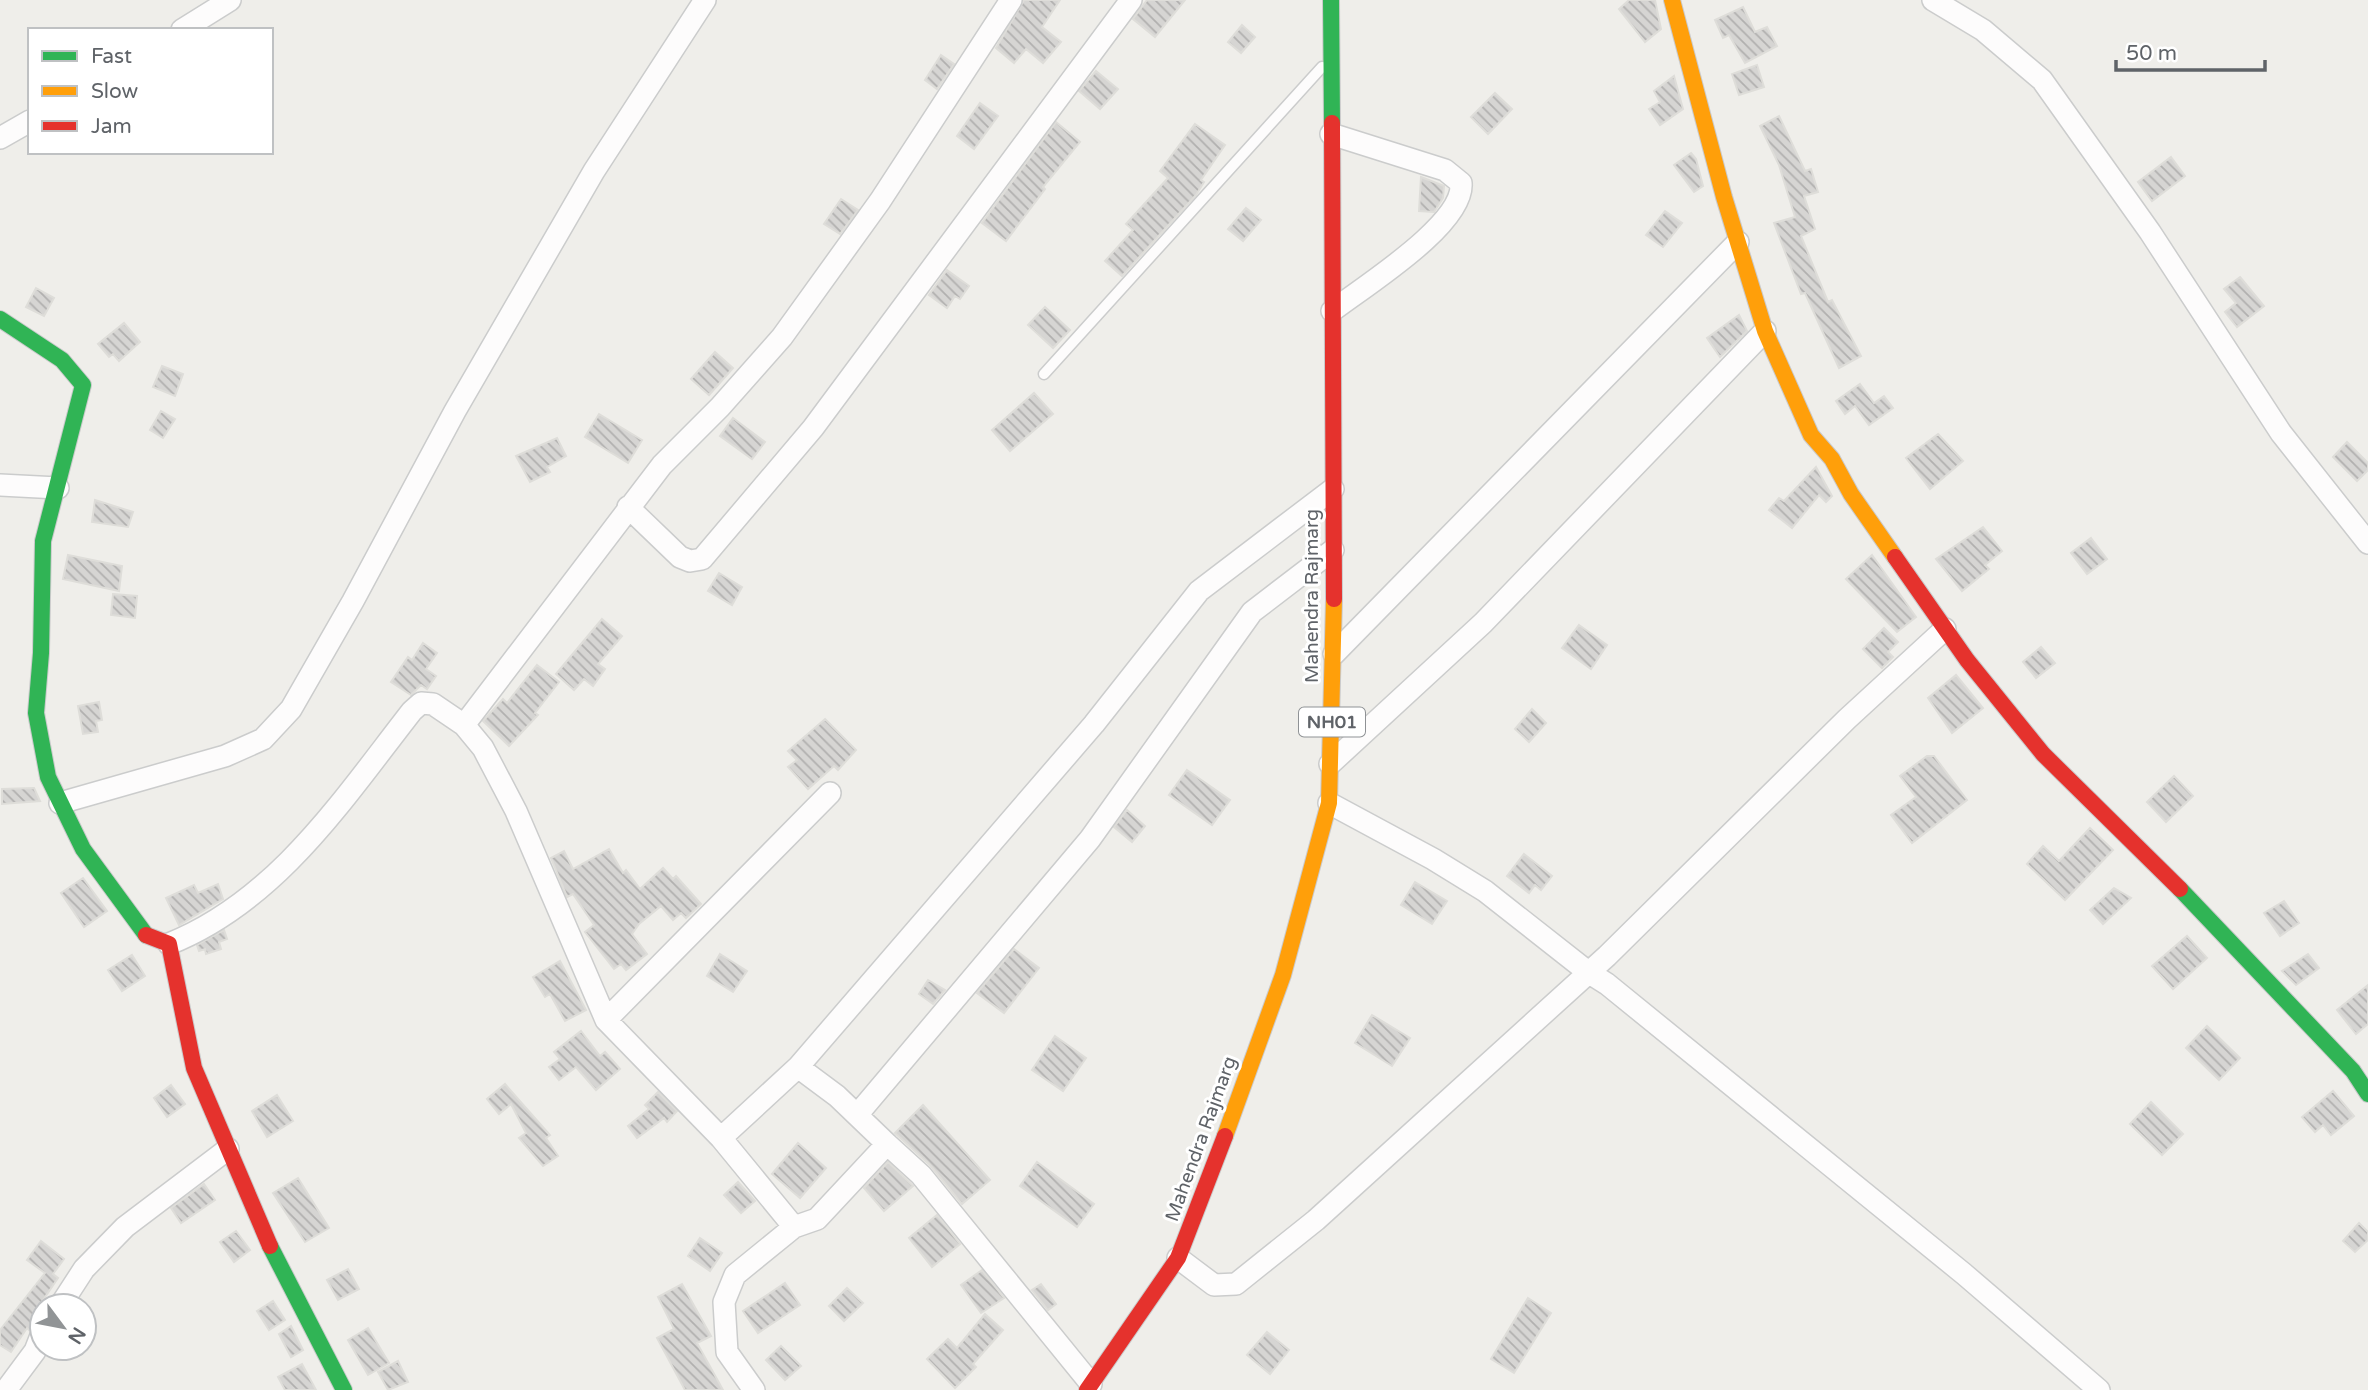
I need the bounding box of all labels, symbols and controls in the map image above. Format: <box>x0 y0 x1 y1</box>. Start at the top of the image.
legend <box>28 28 273 154</box>
scale bar <box>2116 28 2265 72</box>
text: 50 m <box>2126 41 2177 66</box>
text: Fast <box>91 44 132 69</box>
text: Slow <box>91 79 139 104</box>
text: Jam <box>91 114 132 139</box>
street label: Mahendra Rajmarg <box>1301 509 1323 683</box>
road number: NH01 <box>1299 708 1365 736</box>
street label: Mahendra Rajmarg <box>1161 1054 1241 1224</box>
north arrow <box>28 1292 98 1362</box>
text: N <box>63 1323 90 1348</box>

